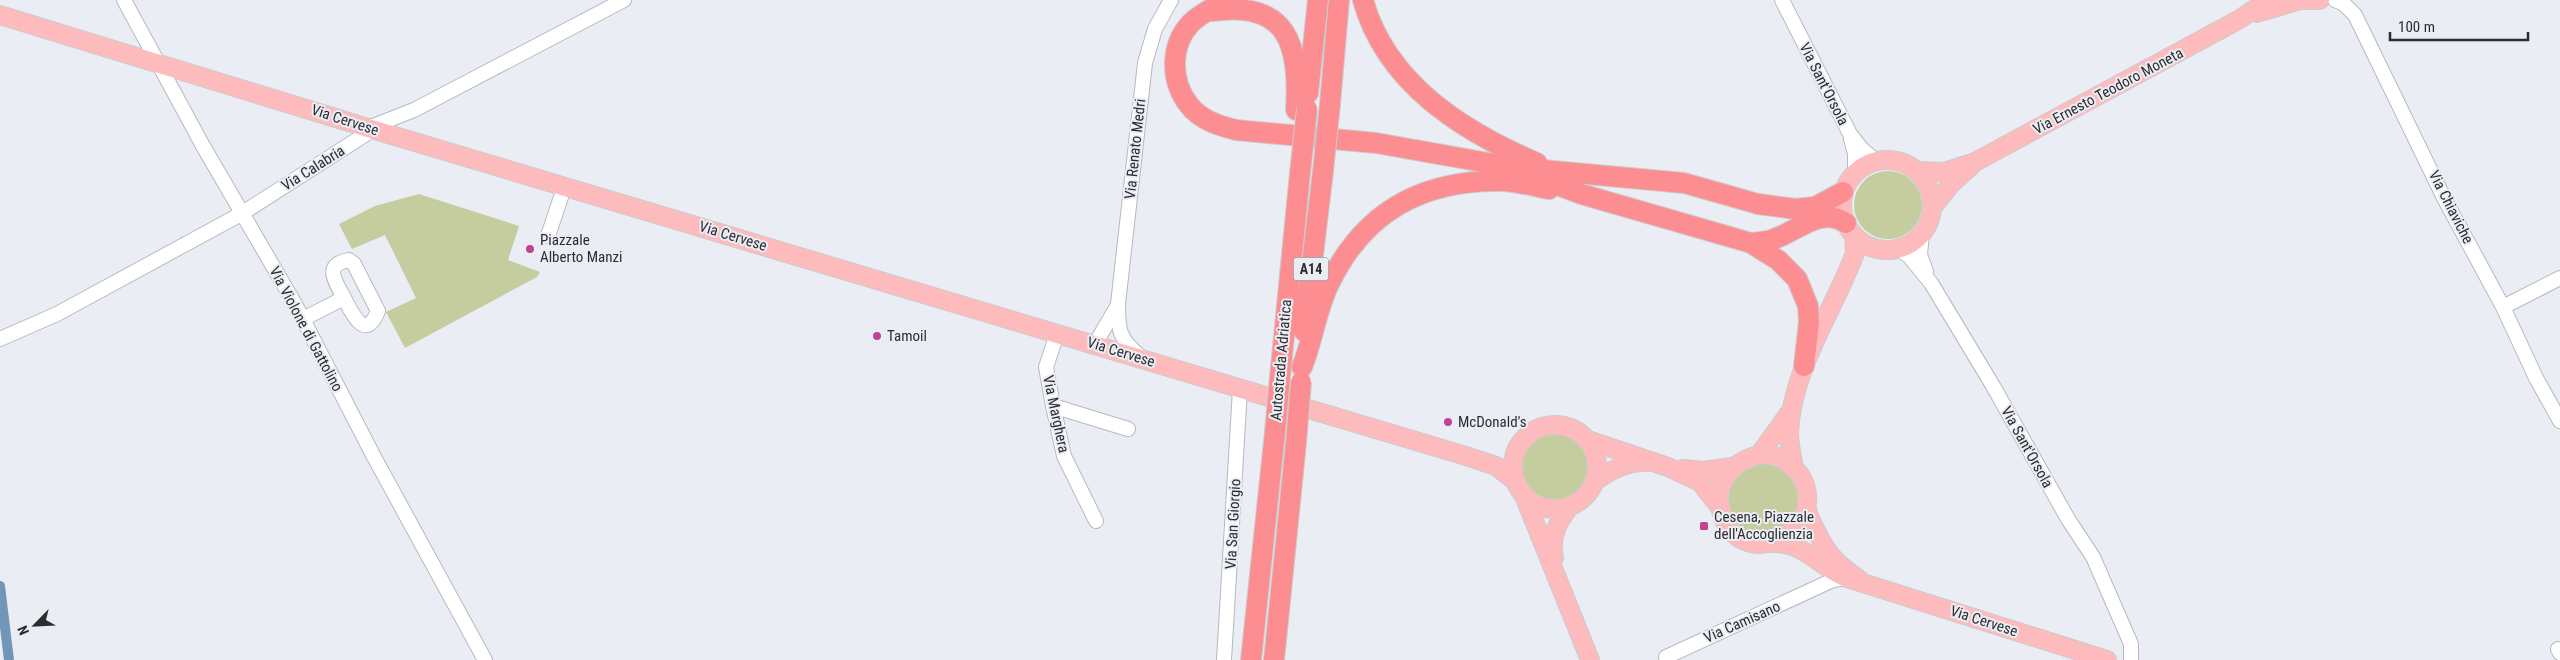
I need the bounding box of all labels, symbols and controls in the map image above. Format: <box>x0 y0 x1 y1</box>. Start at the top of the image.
scale bar <box>2390 10 2528 42</box>
text: 100 m <box>2398 18 2435 36</box>
street label: Via Sant'Orsola <box>1795 40 1853 128</box>
street label: Via Ernesto Teodoro Moneta <box>2030 44 2186 138</box>
street label: Via Renato Medri <box>1121 98 1149 200</box>
street label: Via Cervese <box>309 101 381 139</box>
street label: Via Calabria <box>278 141 348 195</box>
street label: Via Chiaviche <box>2425 167 2477 247</box>
street label: Via Cervese <box>697 217 769 255</box>
place label: Piazzale Alberto Manzi <box>540 231 623 266</box>
marker: Piazzale Alberto Manzi <box>524 243 536 255</box>
road number: A14 <box>1294 258 1328 280</box>
street label: Via Violone di Gattolino <box>265 263 347 395</box>
street label: Autostrada Adriatica <box>1267 299 1295 421</box>
place label: Tamoil <box>887 327 927 345</box>
marker: Tamoil <box>871 330 883 342</box>
street label: Via Cervese <box>1085 333 1157 371</box>
street label: Via Marghera <box>1039 374 1073 454</box>
street label: Via Sant'Orsola <box>1997 403 2057 491</box>
place label: McDonald's <box>1458 413 1527 431</box>
marker: McDonald's <box>1442 416 1454 428</box>
street label: Via San Giorgio <box>1222 478 1244 570</box>
place label: Cesena, Piazzale dell'Accoglienzia <box>1714 508 1814 543</box>
marker: Cesena, Piazzale dell'Accoglienzia <box>1698 520 1710 532</box>
street label: Via Camisano <box>1701 597 1783 647</box>
north arrow <box>10 600 60 650</box>
street label: Via Cervese <box>1948 602 2020 640</box>
text: N <box>14 623 32 637</box>

